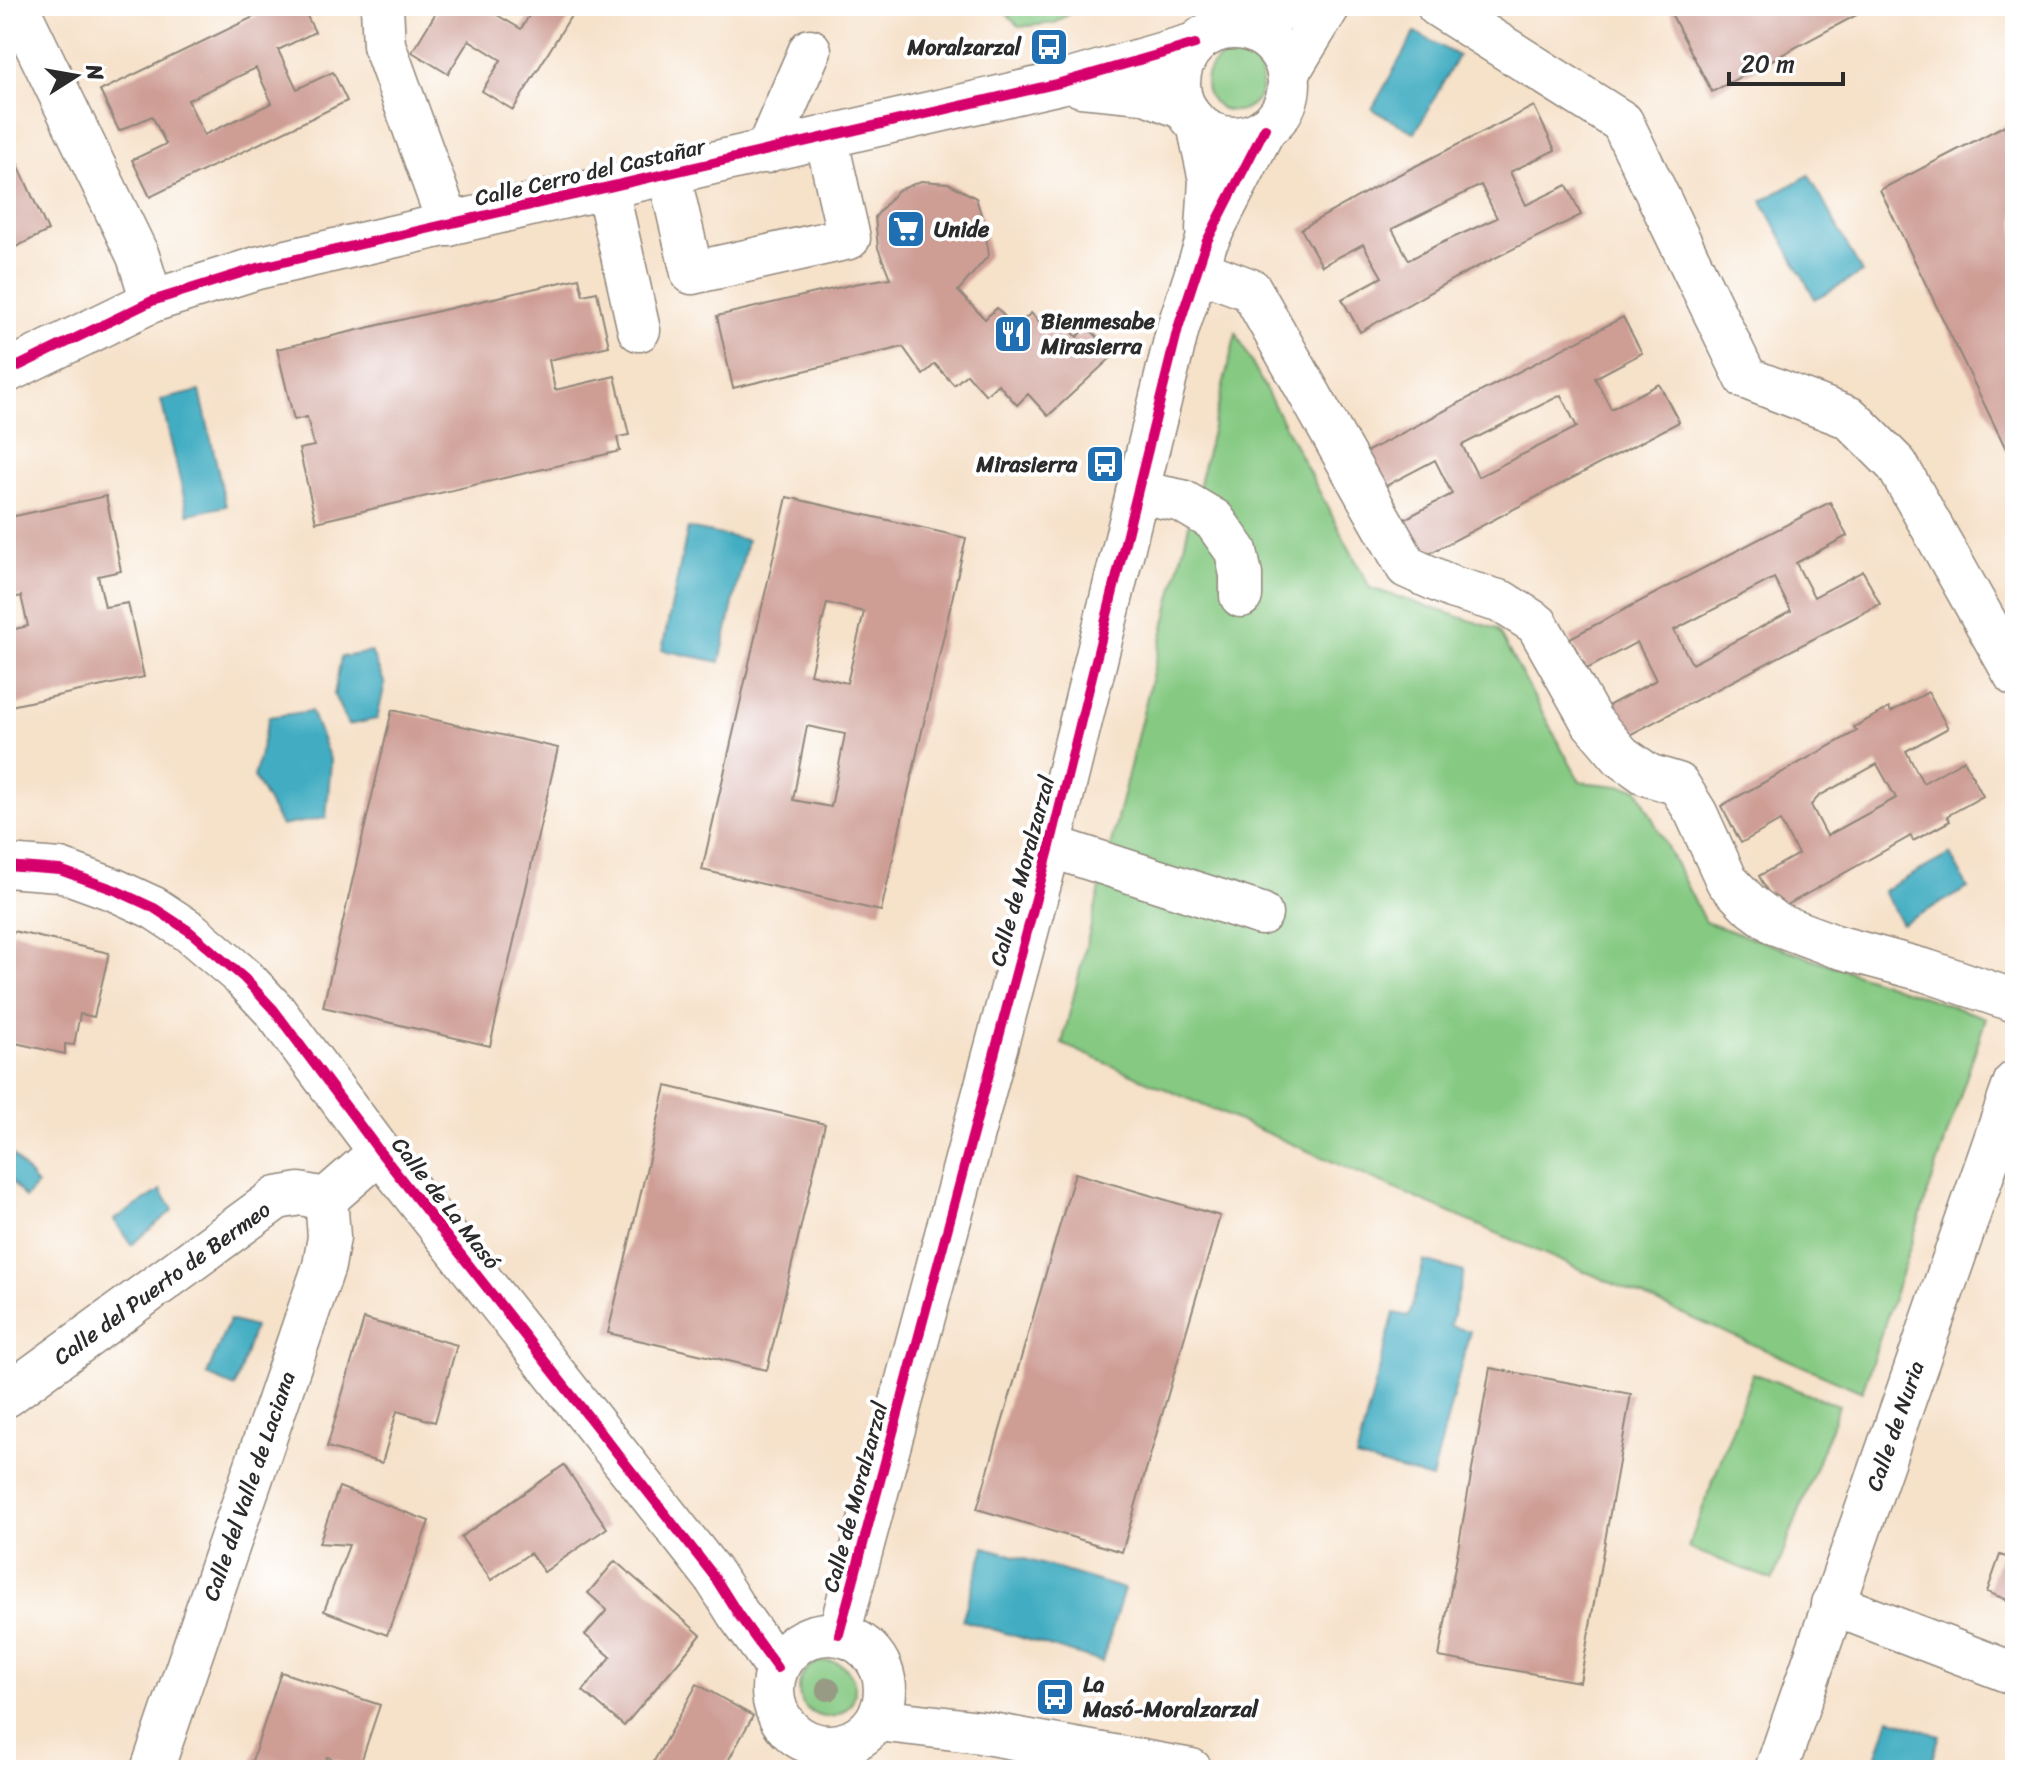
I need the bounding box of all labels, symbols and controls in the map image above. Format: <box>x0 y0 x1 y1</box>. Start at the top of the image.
bus stop icon: Moralzarzal <box>1028 26 1070 68</box>
place label: Moralzarzal <box>906 28 1022 67</box>
north arrow <box>36 36 116 116</box>
scale bar <box>1729 36 1843 86</box>
text: 20 m <box>1741 43 1795 85</box>
text: N <box>74 60 116 84</box>
street label: Calle Cerro del Castañar <box>471 126 710 218</box>
supermarket icon: Unide <box>885 208 927 250</box>
place label: Unide <box>934 210 990 249</box>
place label: Bienmesabe Mirasierra <box>1040 302 1156 366</box>
restaurant icon: Bienmesabe Mirasierra <box>992 313 1034 355</box>
bus stop icon: Mirasierra <box>1084 443 1126 485</box>
place label: Mirasierra <box>975 445 1078 484</box>
street label: Calle de Moralzarzal <box>978 771 1066 971</box>
street label: Calle de La Masó <box>381 1128 511 1279</box>
street label: Calle del Puerto de Bermeo <box>45 1191 279 1375</box>
street label: Calle de Nuria <box>1855 1356 1935 1496</box>
street label: Calle del Valle de Laciana <box>191 1366 307 1606</box>
street label: Calle de Moralzarzal <box>811 1397 899 1597</box>
place label: La Masó-Moralzarzal <box>1082 1665 1260 1729</box>
bus stop icon: La Masó-Moralzarzal <box>1034 1676 1076 1718</box>

